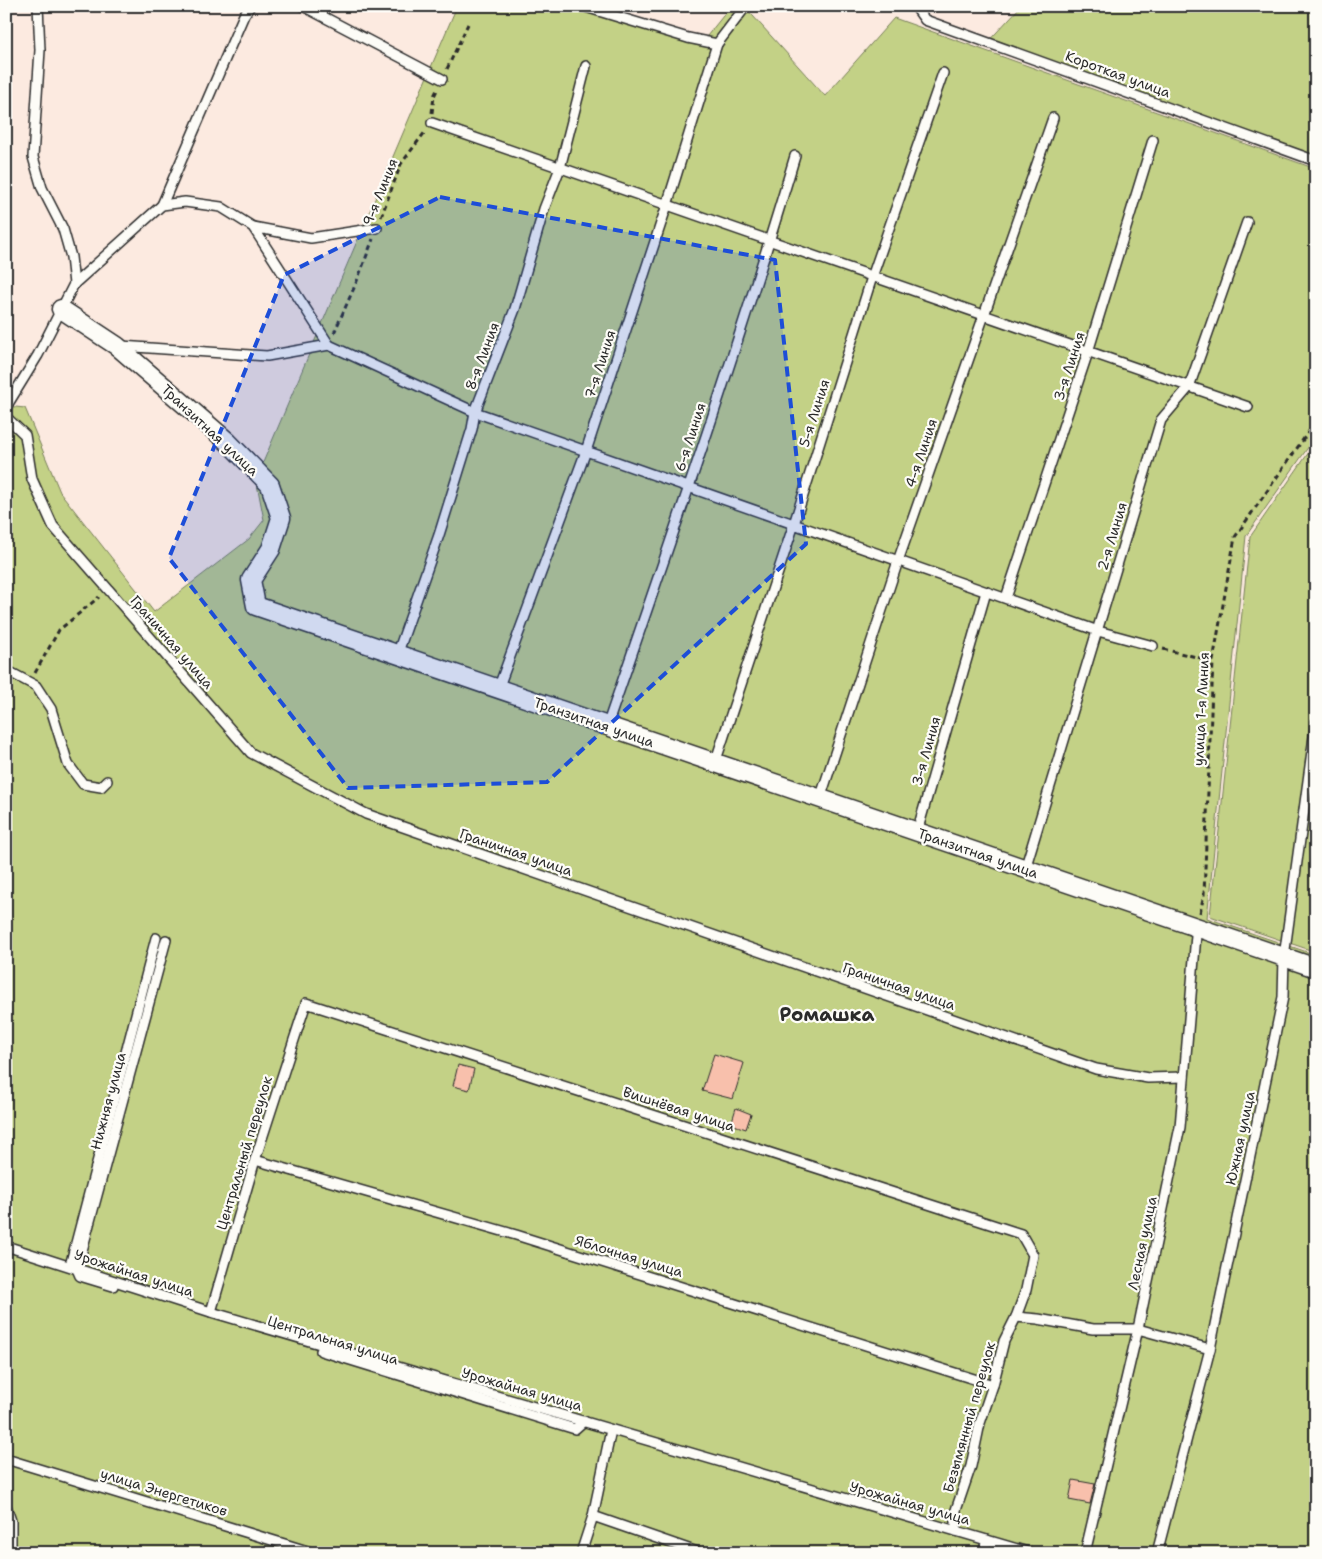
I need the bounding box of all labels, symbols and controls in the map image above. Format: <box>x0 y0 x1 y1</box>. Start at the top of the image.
street label: Короткая улица <box>1063 47 1173 101</box>
street label: 9-я Линия <box>358 156 402 228</box>
street label: 8-я Линия <box>461 320 503 392</box>
street label: 7-я Линия <box>580 328 620 400</box>
street label: 3-я Линия <box>1049 329 1089 403</box>
street label: 5-я Линия <box>795 377 833 449</box>
street label: Транзитная улица <box>158 380 263 480</box>
street label: 6-я Линия <box>670 400 710 474</box>
street label: 4-я Линия <box>901 416 941 490</box>
street label: 2-я Линия <box>1093 500 1131 572</box>
street label: Граничная улица <box>126 591 218 693</box>
street label: улица 1-я Линия <box>1189 652 1213 766</box>
street label: Транзитная улица <box>531 693 657 751</box>
street label: 3-я Линия <box>908 714 944 788</box>
street label: Граничная улица <box>457 824 575 880</box>
street label: Транзитная улица <box>915 824 1041 882</box>
street label: Граничная улица <box>840 958 958 1014</box>
district label: Ромашка <box>780 1002 874 1027</box>
street label: Нижняя улица <box>86 1050 130 1152</box>
street label: Центральный переулок <box>212 1073 276 1232</box>
street label: Вишнёвая улица <box>621 1082 737 1136</box>
street label: Южная улица <box>1221 1089 1259 1187</box>
street label: Лесная улица <box>1123 1194 1161 1292</box>
street label: Яблочная улица <box>573 1231 686 1281</box>
street label: Урожайная улица <box>72 1245 196 1301</box>
street label: Центральная улица <box>265 1311 401 1369</box>
street label: Безымянный переулок <box>939 1339 999 1495</box>
street label: Урожайная улица <box>460 1363 585 1415</box>
street label: улица Энергетиков <box>98 1464 230 1520</box>
street label: Урожайная улица <box>848 1477 973 1529</box>

